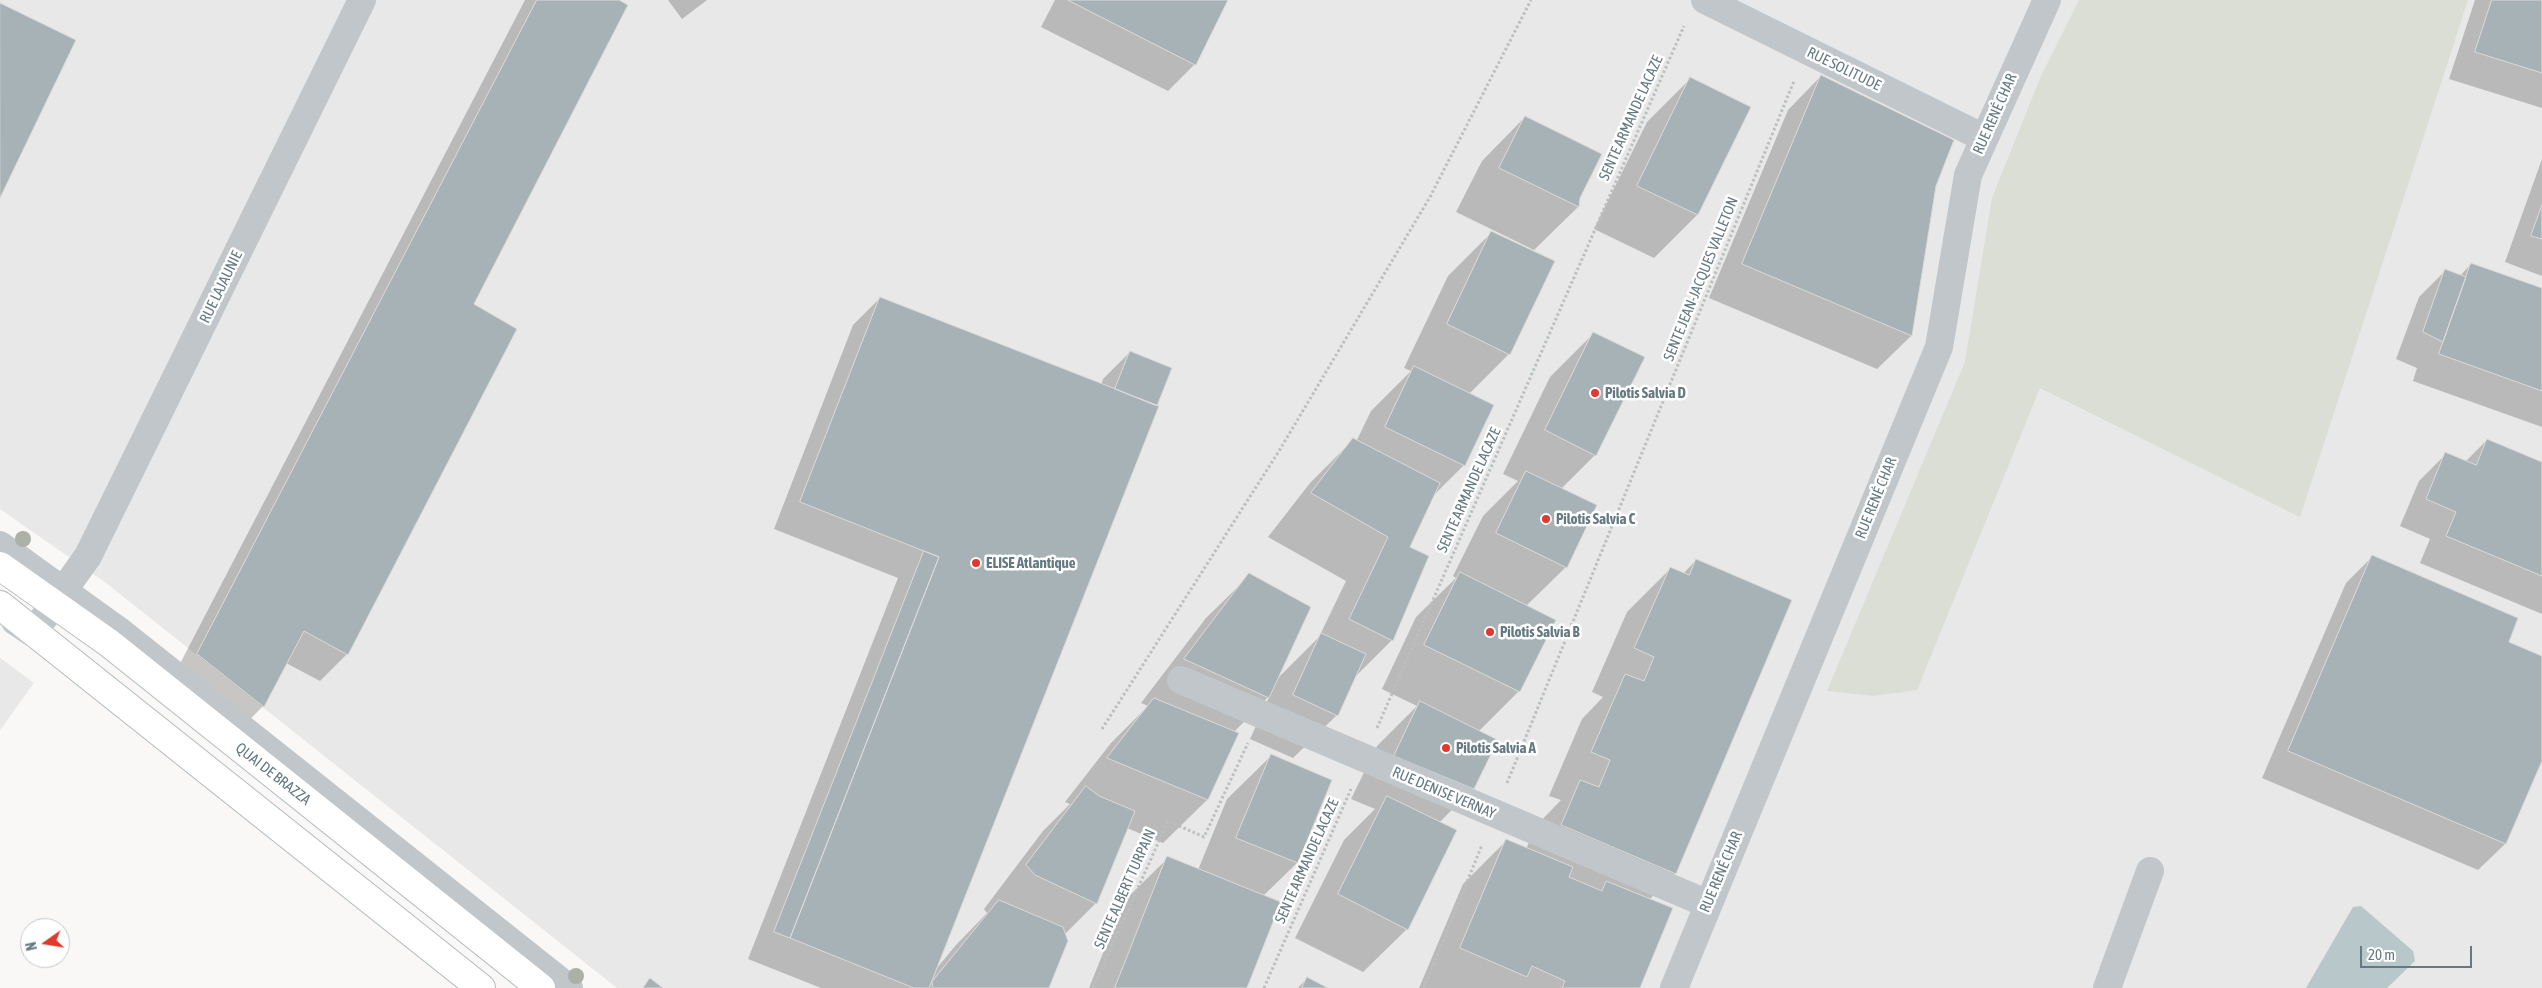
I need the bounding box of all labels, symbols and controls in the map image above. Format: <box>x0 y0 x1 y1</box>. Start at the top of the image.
street label: RUE SOLITUDE <box>1804 43 1884 95</box>
street label: SENTE ARMANDE LACAZE <box>1595 53 1667 183</box>
street label: RUE RENÉ CHAR <box>1969 71 2021 157</box>
street label: SENTE JEAN-JACQUES VALLETON <box>1660 195 1742 363</box>
street label: RUE LAJAUNIE <box>196 248 246 326</box>
place label: Pilotis Salvia D <box>1605 384 1686 402</box>
marker: Pilotis Salvia D <box>1589 387 1601 399</box>
street label: SENTE ARMANDE LACAZE <box>1433 425 1505 555</box>
street label: RUE RENÉ CHAR <box>1851 455 1901 541</box>
place label: Pilotis Salvia C <box>1556 510 1635 528</box>
marker: Pilotis Salvia C <box>1540 513 1552 525</box>
place label: ELISE Atlantique <box>986 554 1076 572</box>
marker: ELISE Atlantique <box>970 557 982 569</box>
place label: Pilotis Salvia B <box>1500 623 1580 641</box>
marker: Pilotis Salvia B <box>1484 626 1496 638</box>
street label: QUAI DE BRAZZA <box>232 739 314 809</box>
place label: Pilotis Salvia A <box>1456 739 1536 757</box>
marker: Pilotis Salvia A <box>1440 742 1452 754</box>
street label: RUE DENISE VERNAY <box>1390 763 1498 823</box>
street label: SENTE ARMANDE LACAZE <box>1271 796 1343 926</box>
street label: SENTE ALBERT TURPAIN <box>1091 826 1159 952</box>
street label: RUE RENÉ CHAR <box>1696 829 1746 915</box>
north arrow <box>20 918 70 968</box>
scale bar <box>2362 936 2474 968</box>
text: N <box>23 940 40 952</box>
text: 20 m <box>2368 946 2395 963</box>

